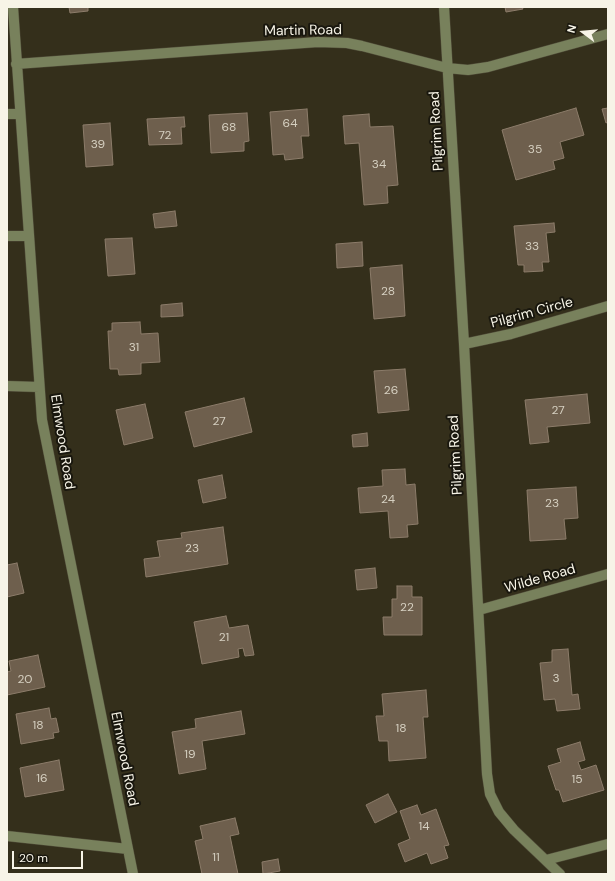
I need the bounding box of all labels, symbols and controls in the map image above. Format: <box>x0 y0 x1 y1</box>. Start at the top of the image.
north arrow <box>563 12 603 52</box>
street label: Martin Road <box>264 22 342 40</box>
text: N <box>564 23 579 34</box>
street label: Pilgrim Road <box>427 91 447 171</box>
house number: 64 <box>283 117 297 131</box>
house number: 68 <box>222 121 236 135</box>
house number: 72 <box>158 129 172 143</box>
house number: 39 <box>91 138 105 152</box>
house number: 35 <box>528 143 542 157</box>
house number: 34 <box>372 158 386 172</box>
house number: 33 <box>525 240 539 254</box>
house number: 28 <box>381 285 395 299</box>
street label: Pilgrim Circle <box>489 294 575 332</box>
house number: 31 <box>129 341 139 355</box>
house number: 26 <box>384 384 398 398</box>
street label: Elmwood Road <box>46 393 78 491</box>
house number: 27 <box>551 404 565 418</box>
house number: 27 <box>212 415 226 429</box>
street label: Pilgrim Road <box>446 415 466 495</box>
house number: 24 <box>381 493 395 507</box>
house number: 23 <box>545 497 559 511</box>
house number: 23 <box>185 542 199 556</box>
street label: Wilde Road <box>503 561 577 597</box>
house number: 22 <box>400 601 414 615</box>
house number: 21 <box>219 631 229 645</box>
house number: 3 <box>552 672 560 686</box>
house number: 20 <box>18 673 32 687</box>
street label: Elmwood Road <box>107 710 141 808</box>
house number: 18 <box>32 719 44 733</box>
house number: 18 <box>395 722 407 736</box>
house number: 19 <box>184 748 196 762</box>
house number: 16 <box>36 772 48 786</box>
house number: 15 <box>571 773 583 787</box>
house number: 14 <box>418 820 430 834</box>
scale bar <box>14 843 85 869</box>
text: 20 m <box>19 850 48 866</box>
house number: 11 <box>212 851 220 865</box>

